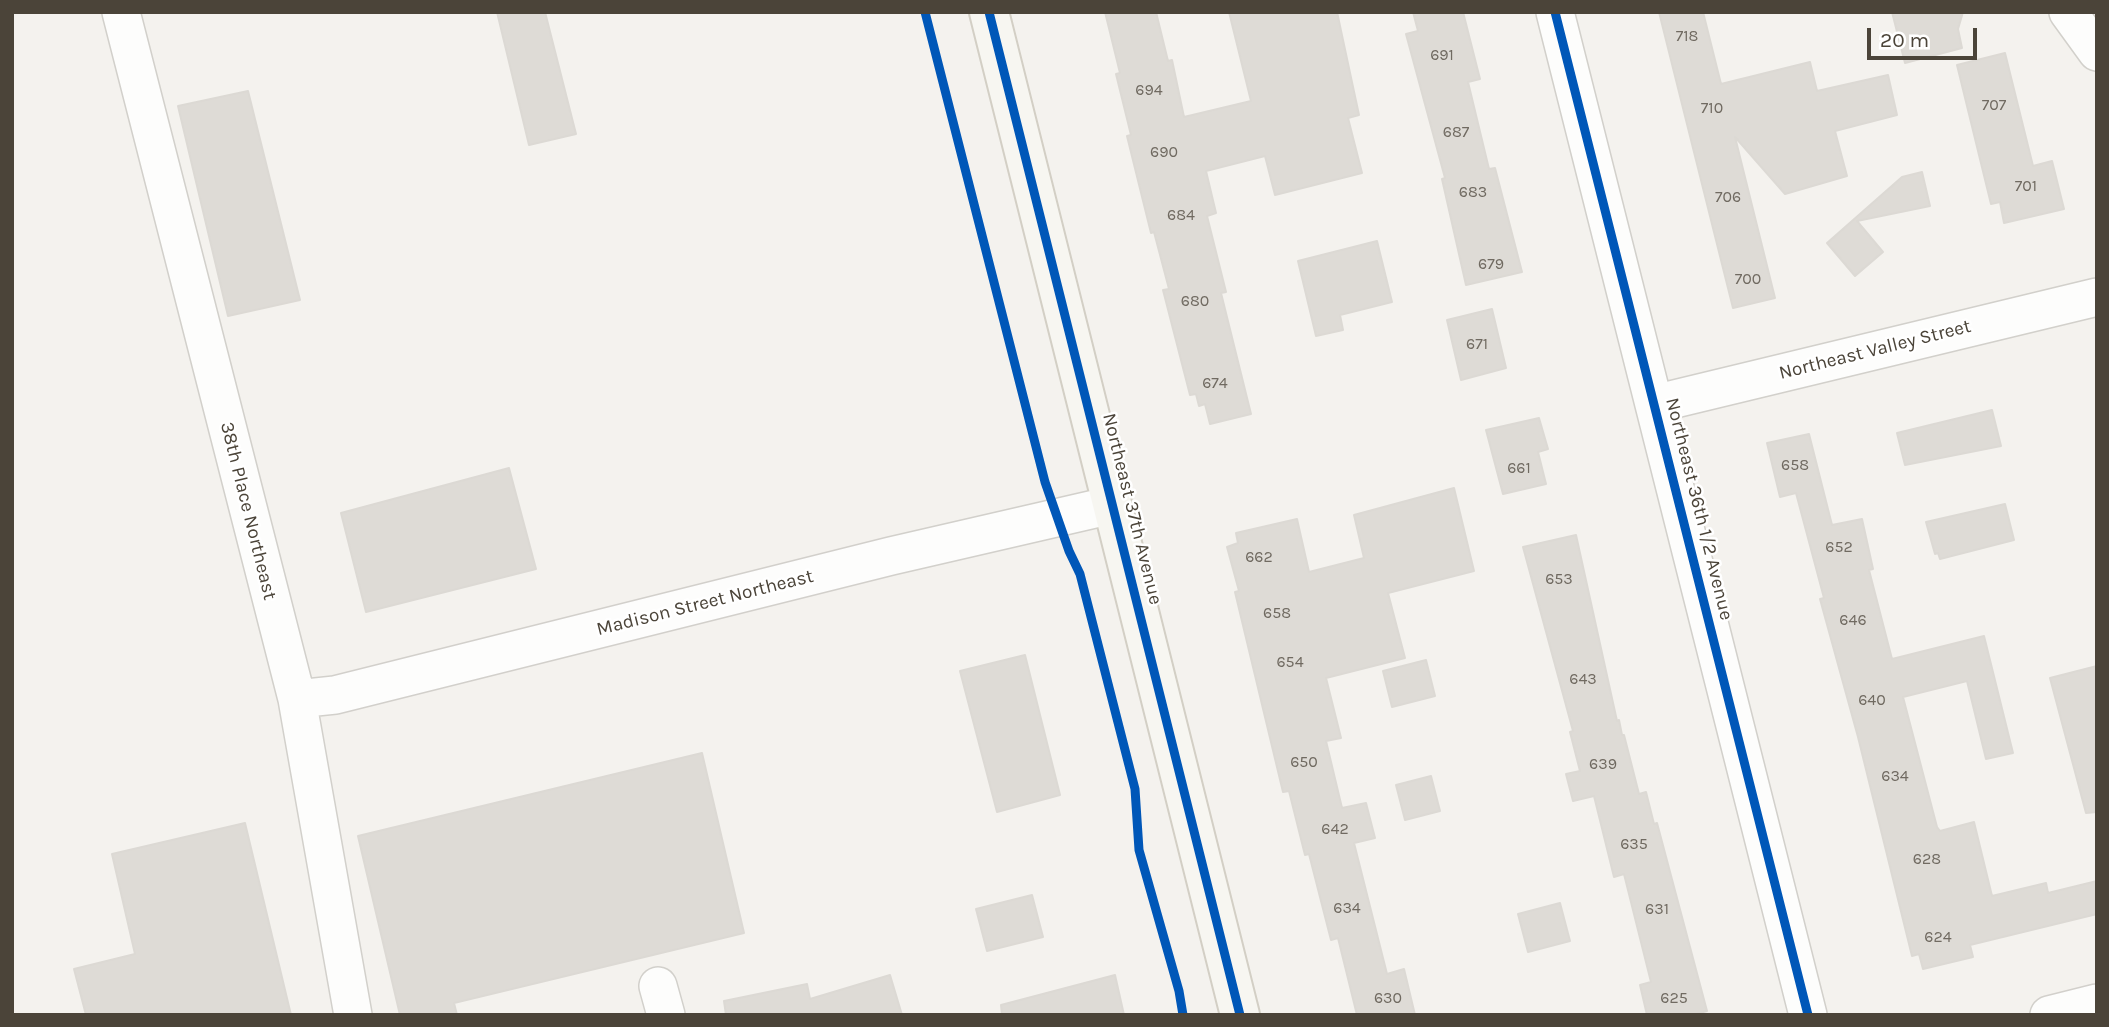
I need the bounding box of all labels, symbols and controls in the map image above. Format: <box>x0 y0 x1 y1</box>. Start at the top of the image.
scale bar <box>1871 14 1981 58</box>
house number: 718 <box>1676 26 1698 46</box>
text: 20 m <box>1880 28 1929 52</box>
house number: 691 <box>1430 45 1454 65</box>
house number: 694 <box>1135 80 1163 100</box>
house number: 707 <box>1982 95 2006 115</box>
house number: 710 <box>1701 98 1723 118</box>
house number: 687 <box>1443 122 1469 142</box>
house number: 690 <box>1150 142 1178 162</box>
house number: 701 <box>2015 176 2037 196</box>
house number: 683 <box>1459 182 1487 202</box>
house number: 706 <box>1715 187 1741 207</box>
house number: 684 <box>1167 205 1195 225</box>
house number: 679 <box>1478 254 1504 274</box>
house number: 700 <box>1735 269 1761 289</box>
house number: 680 <box>1181 291 1209 311</box>
street label: Northeast Valley Street <box>1777 315 1973 385</box>
house number: 671 <box>1466 334 1488 354</box>
house number: 674 <box>1202 373 1228 393</box>
street label: Northeast 36th 1/2 Avenue <box>1660 395 1738 623</box>
street label: Northeast 37th Avenue <box>1097 411 1167 607</box>
street label: 38th Place Northeast <box>215 420 281 602</box>
house number: 658 <box>1781 455 1809 475</box>
house number: 661 <box>1507 458 1531 478</box>
house number: 652 <box>1825 537 1853 557</box>
house number: 662 <box>1245 547 1273 567</box>
street label: Madison Street Northeast <box>594 565 816 641</box>
house number: 653 <box>1545 569 1573 589</box>
house number: 658 <box>1263 603 1291 623</box>
house number: 646 <box>1839 610 1867 630</box>
house number: 654 <box>1276 652 1304 672</box>
house number: 643 <box>1569 669 1597 689</box>
house number: 640 <box>1858 690 1886 710</box>
house number: 650 <box>1290 752 1318 772</box>
house number: 639 <box>1589 754 1617 774</box>
house number: 634 <box>1881 766 1909 786</box>
house number: 642 <box>1321 819 1349 839</box>
house number: 635 <box>1620 834 1648 854</box>
house number: 628 <box>1913 849 1941 869</box>
house number: 634 <box>1333 898 1361 918</box>
house number: 631 <box>1645 899 1669 919</box>
house number: 624 <box>1924 927 1952 947</box>
house number: 630 <box>1374 988 1402 1008</box>
house number: 625 <box>1660 988 1688 1008</box>

